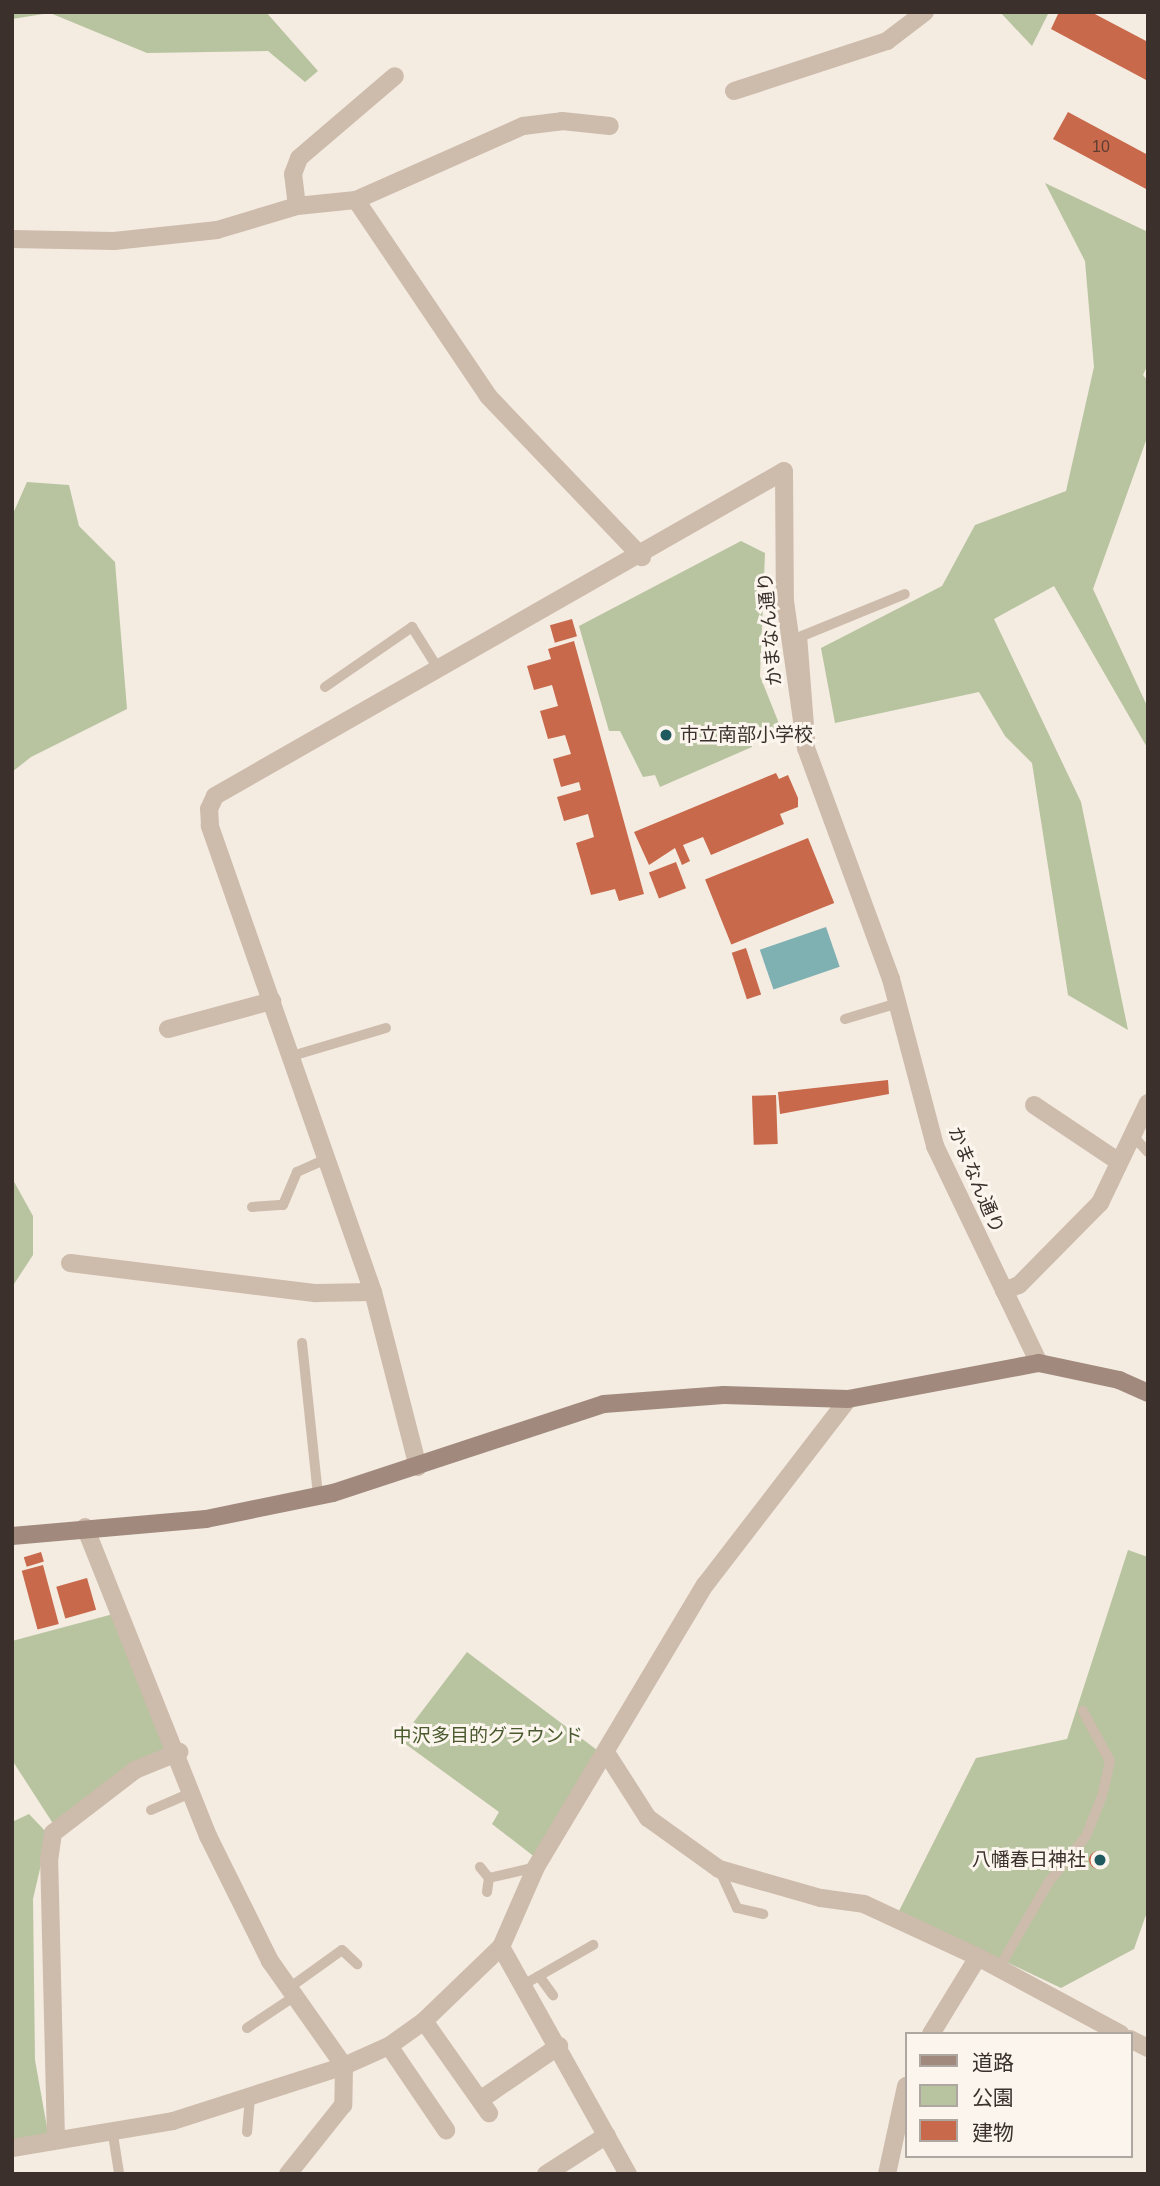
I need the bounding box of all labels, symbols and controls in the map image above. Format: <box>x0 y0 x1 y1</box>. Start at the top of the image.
house number: 10 <box>1092 137 1110 157</box>
street label: かまなん通り <box>754 571 786 687</box>
place label: 市立南部小学校 <box>680 724 813 746</box>
marker: 市立南部小学校 <box>658 727 674 743</box>
street label: かまなん通り <box>943 1123 1009 1237</box>
park label: 中沢多目的グラウンド <box>393 1725 583 1747</box>
place label: 八幡春日神社 <box>972 1849 1086 1871</box>
marker: 八幡春日神社 <box>1092 1852 1108 1868</box>
legend <box>904 2032 1132 2158</box>
text: 道路 <box>972 2051 1014 2074</box>
text: 公園 <box>972 2086 1014 2109</box>
text: 建物 <box>972 2121 1014 2144</box>

